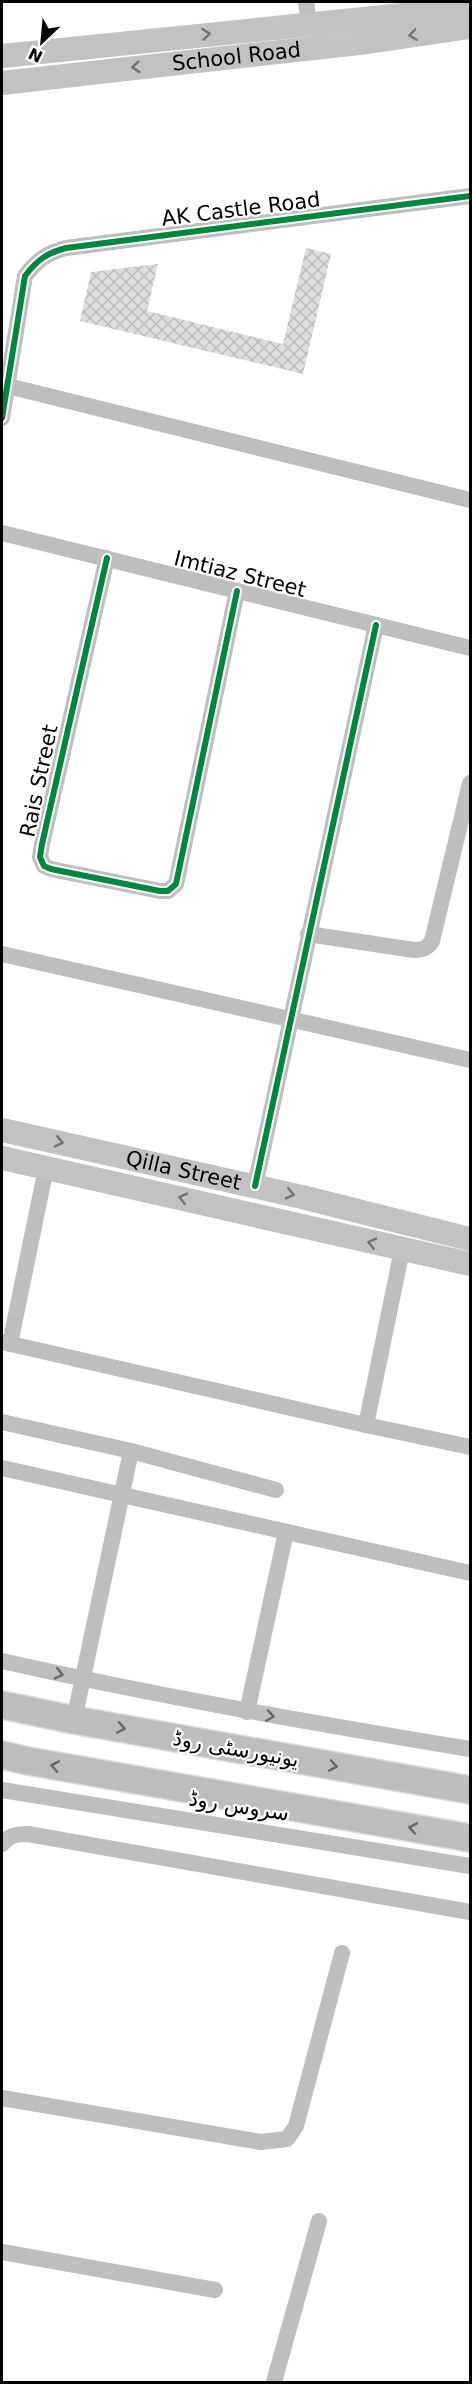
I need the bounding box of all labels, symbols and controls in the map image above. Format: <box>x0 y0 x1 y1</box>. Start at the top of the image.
north arrow <box>12 12 72 72</box>
one-way arrow <box>201 28 210 41</box>
one-way arrow <box>408 29 417 41</box>
street label: School Road <box>171 38 302 76</box>
text: N <box>25 44 46 67</box>
one-way arrow <box>131 60 140 73</box>
street label: AK Castle Road <box>160 187 322 231</box>
street label: Imtiaz Street <box>172 546 308 602</box>
street label: Rais Street <box>15 723 63 839</box>
one-way arrow <box>53 1135 63 1148</box>
street label: Qilla Street <box>124 1146 243 1195</box>
one-way arrow <box>285 1187 295 1200</box>
one-way arrow <box>178 1192 188 1205</box>
one-way arrow <box>368 1237 378 1250</box>
one-way arrow <box>53 1667 63 1680</box>
one-way arrow <box>266 1709 275 1721</box>
one-way arrow <box>116 1722 125 1734</box>
street label: یونیورسٹی روڈ <box>171 1726 301 1772</box>
one-way arrow <box>328 1759 338 1772</box>
one-way arrow <box>50 1760 60 1773</box>
street label: سروس روڈ <box>187 1786 291 1826</box>
one-way arrow <box>408 1822 418 1835</box>

